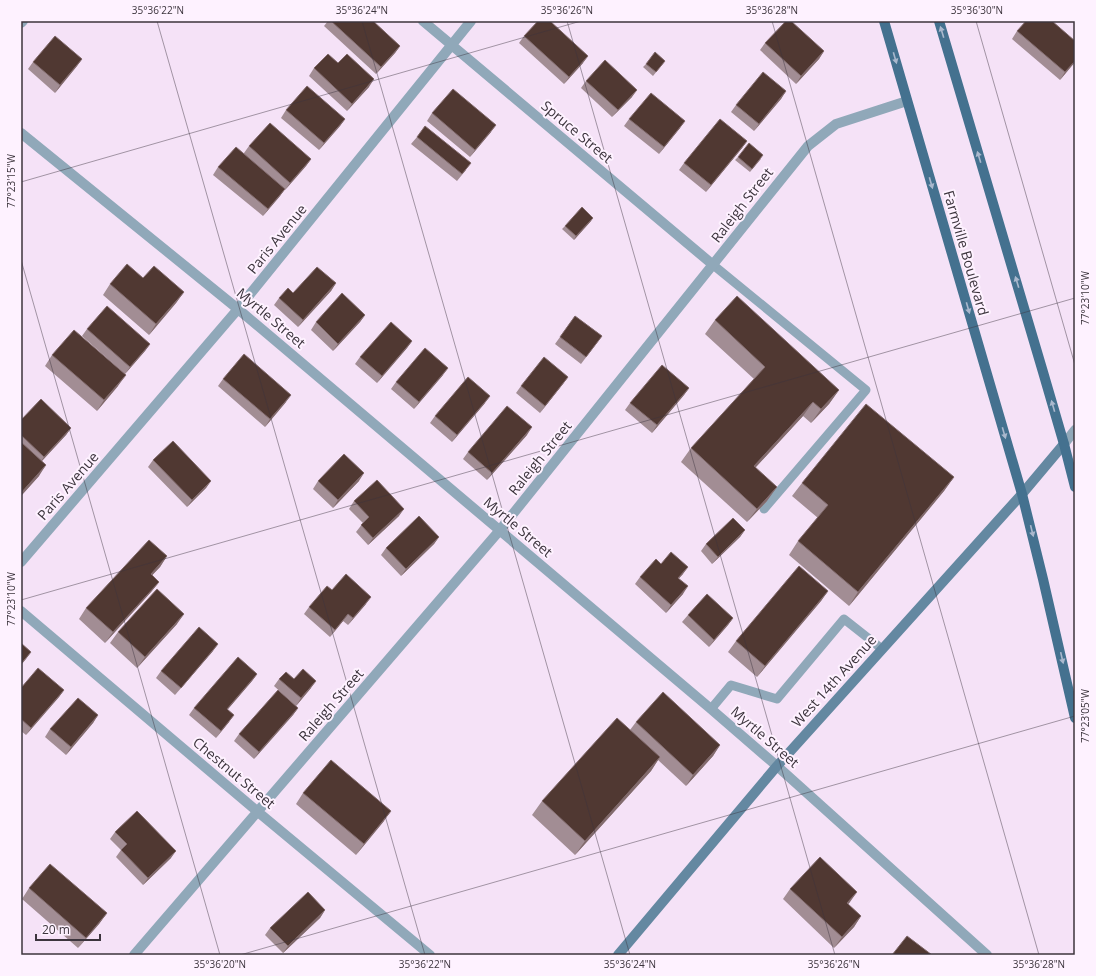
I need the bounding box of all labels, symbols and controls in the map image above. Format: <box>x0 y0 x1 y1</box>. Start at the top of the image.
text: 35°36'22"N <box>132 3 184 17</box>
text: 35°36'24"N <box>336 3 388 17</box>
text: 35°36'26"N <box>541 3 593 17</box>
text: 35°36'28"N <box>746 3 798 17</box>
text: 35°36'30"N <box>951 3 1003 17</box>
one-way arrow <box>939 26 945 38</box>
one-way arrow <box>892 53 898 65</box>
street label: Spruce Street <box>538 96 617 167</box>
one-way arrow <box>976 151 982 163</box>
text: 77°23'15"W <box>4 153 18 208</box>
street label: Raleigh Street <box>706 163 777 246</box>
one-way arrow <box>928 177 934 189</box>
street label: Farmville Boulevard <box>940 188 993 318</box>
street label: Paris Avenue <box>243 200 311 278</box>
text: 77°23'10"W <box>1078 270 1092 325</box>
one-way arrow <box>1014 275 1020 287</box>
street label: Myrtle Street <box>233 283 310 352</box>
one-way arrow <box>965 302 971 314</box>
one-way arrow <box>1050 400 1056 412</box>
street label: Raleigh Street <box>504 417 575 499</box>
one-way arrow <box>1001 427 1007 439</box>
street label: Paris Avenue <box>33 447 103 524</box>
street label: Myrtle Street <box>480 492 557 561</box>
one-way arrow <box>1029 525 1035 538</box>
text: 77°23'10"W <box>4 571 18 626</box>
street label: West 14th Avenue <box>787 630 880 731</box>
one-way arrow <box>1059 652 1065 664</box>
street label: Raleigh Street <box>294 664 367 745</box>
text: 77°23'05"W <box>1078 688 1092 743</box>
street label: Myrtle Street <box>727 702 803 772</box>
street label: Chestnut Street <box>189 733 279 813</box>
scale bar <box>36 916 100 942</box>
text: 20 m <box>42 921 70 938</box>
text: 35°36'20"N <box>194 957 246 971</box>
text: 35°36'22"N <box>399 957 451 971</box>
text: 35°36'24"N <box>604 957 656 971</box>
text: 35°36'26"N <box>808 957 860 971</box>
text: 35°36'28"N <box>1013 957 1065 971</box>

